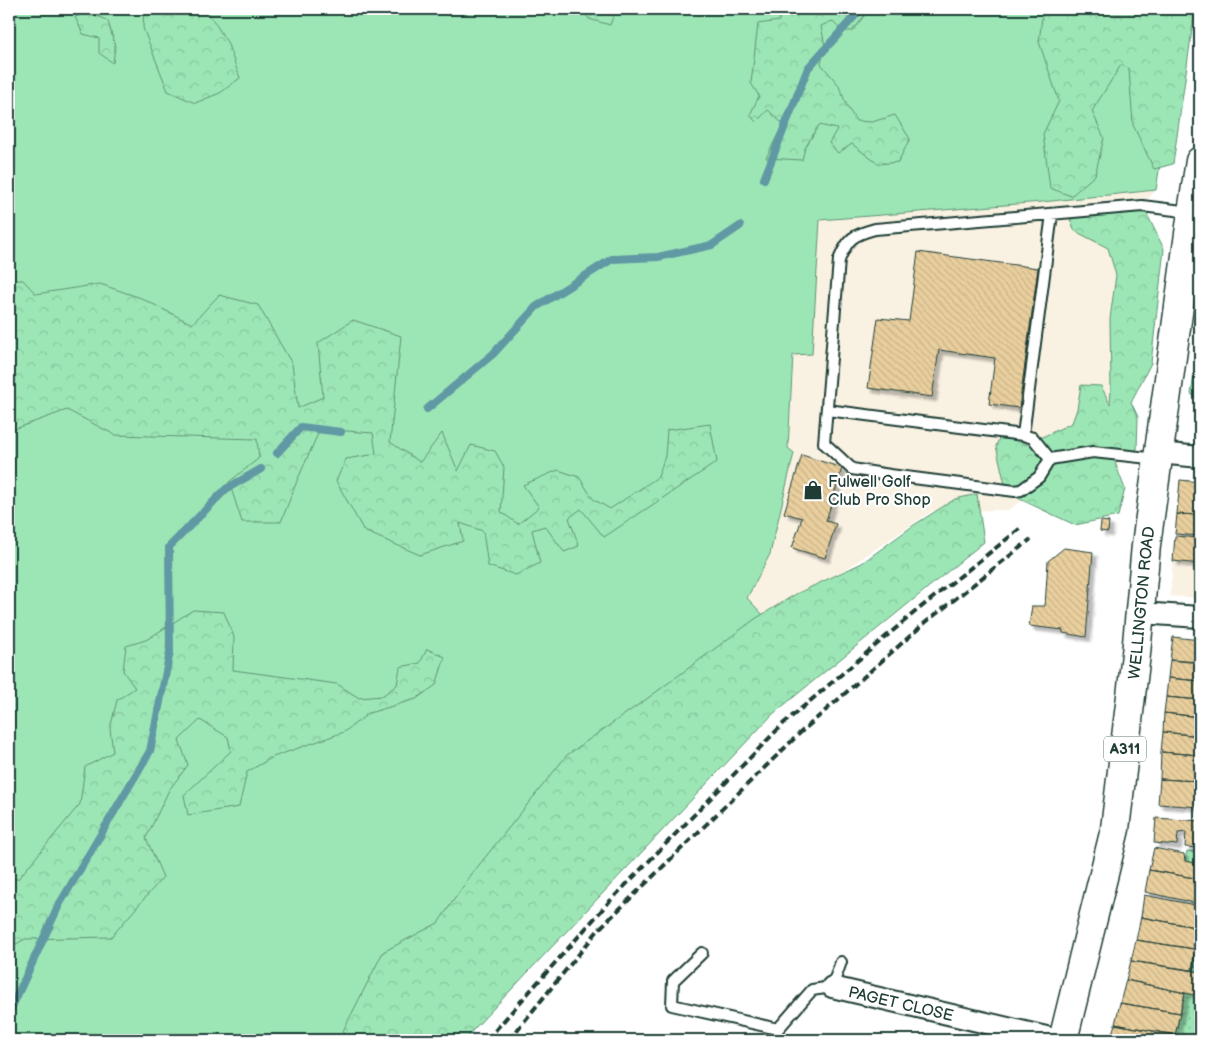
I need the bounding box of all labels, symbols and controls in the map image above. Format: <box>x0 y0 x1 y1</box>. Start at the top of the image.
place label: Fulwell Golf Club Pro Shop <box>828 473 931 510</box>
shop icon: Fulwell Golf Club Pro Shop <box>802 479 824 501</box>
street label: WELLINGTON ROAD <box>1125 525 1159 681</box>
road number: A311 <box>1104 736 1146 762</box>
street label: PAGET CLOSE <box>846 983 955 1026</box>

